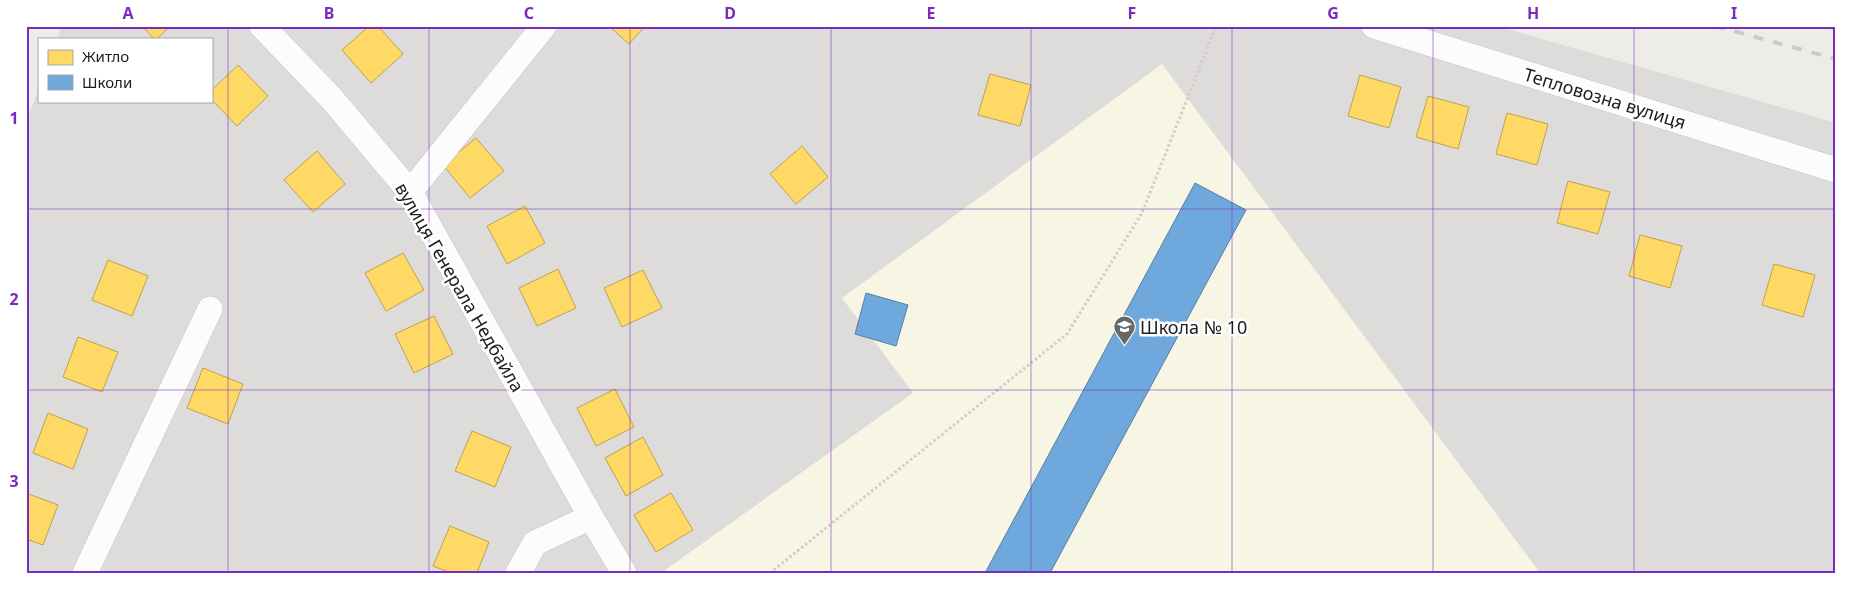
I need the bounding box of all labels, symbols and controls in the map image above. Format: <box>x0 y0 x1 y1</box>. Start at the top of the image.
text: A <box>122 2 134 24</box>
text: B <box>324 2 334 24</box>
text: C <box>524 2 534 24</box>
text: D <box>724 2 736 24</box>
text: E <box>927 2 936 24</box>
text: F <box>1128 2 1136 24</box>
text: G <box>1327 2 1339 24</box>
text: H <box>1527 2 1539 24</box>
text: I <box>1731 2 1737 24</box>
legend <box>38 38 212 102</box>
text: Житло <box>82 46 129 66</box>
street label: Тепловозна вулиця <box>1521 62 1689 134</box>
text: Школи <box>82 72 132 92</box>
text: 1 <box>9 107 19 129</box>
street label: вулиця Генерала Недбайла <box>390 178 530 396</box>
text: 2 <box>9 288 19 310</box>
school or university icon: Школа № 10 <box>1112 315 1136 346</box>
place label: Школа № 10 <box>1140 315 1247 339</box>
text: 3 <box>9 470 19 492</box>

